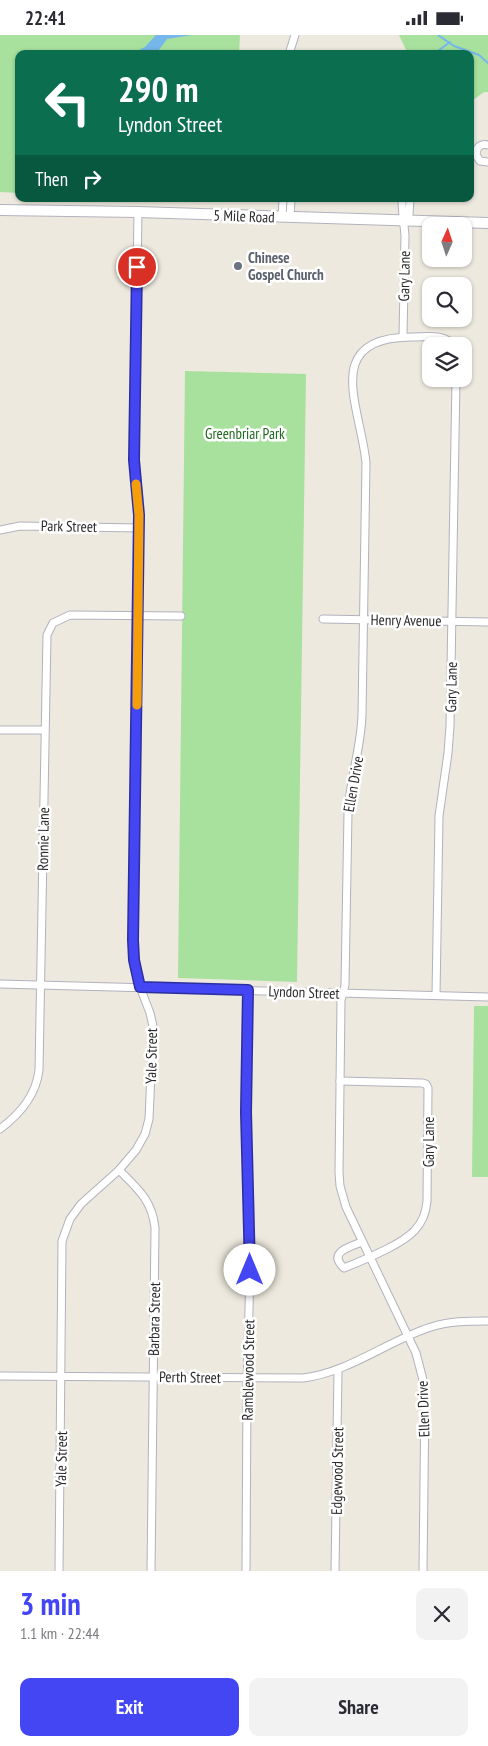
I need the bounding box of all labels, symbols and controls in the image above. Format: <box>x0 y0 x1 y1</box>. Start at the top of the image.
text: 22:41 <box>25 6 66 30</box>
text: 290 m <box>118 66 199 112</box>
icon: left <box>35 70 100 135</box>
text: Lyndon Street <box>118 110 222 138</box>
icon: right <box>78 165 106 193</box>
text: Then <box>35 167 68 191</box>
street label: 5 Mile Road <box>213 205 275 227</box>
north arrow <box>422 217 472 267</box>
map controls <box>422 217 472 387</box>
pin <box>116 246 158 288</box>
place label: Chinese Gospel Church <box>248 248 324 284</box>
street label: Gary Lane <box>394 251 414 301</box>
icon: arrive <box>123 253 151 281</box>
marker: Chinese Gospel Church <box>232 260 244 272</box>
button: search <box>422 277 472 327</box>
button: layers <box>422 337 472 387</box>
park label: Greenbriar Park <box>205 424 285 443</box>
street label: Park Street <box>41 516 97 536</box>
street label: Henry Avenue <box>370 610 442 630</box>
street label: Gary Lane <box>441 662 461 712</box>
street label: Ellen Drive <box>339 754 367 814</box>
street label: Ronnie Lane <box>33 807 53 871</box>
street label: Lyndon Street <box>268 981 340 1003</box>
street label: Yale Street <box>141 1028 161 1084</box>
street label: Gary Lane <box>419 1117 438 1167</box>
position arrow <box>223 1243 275 1295</box>
street label: Barbara Street <box>144 1282 164 1356</box>
street label: Ramblewood Street <box>238 1319 258 1421</box>
street label: Perth Street <box>159 1367 221 1387</box>
street label: Ellen Drive <box>413 1380 433 1438</box>
street label: Edgewood Street <box>327 1427 347 1515</box>
street label: Yale Street <box>51 1431 71 1487</box>
text: 3 min <box>20 1584 81 1623</box>
button: close <box>416 1588 468 1640</box>
text: 1.1 km · 22:44 <box>20 1623 100 1643</box>
button: Exit <box>20 1678 239 1736</box>
button: Share <box>249 1678 468 1736</box>

